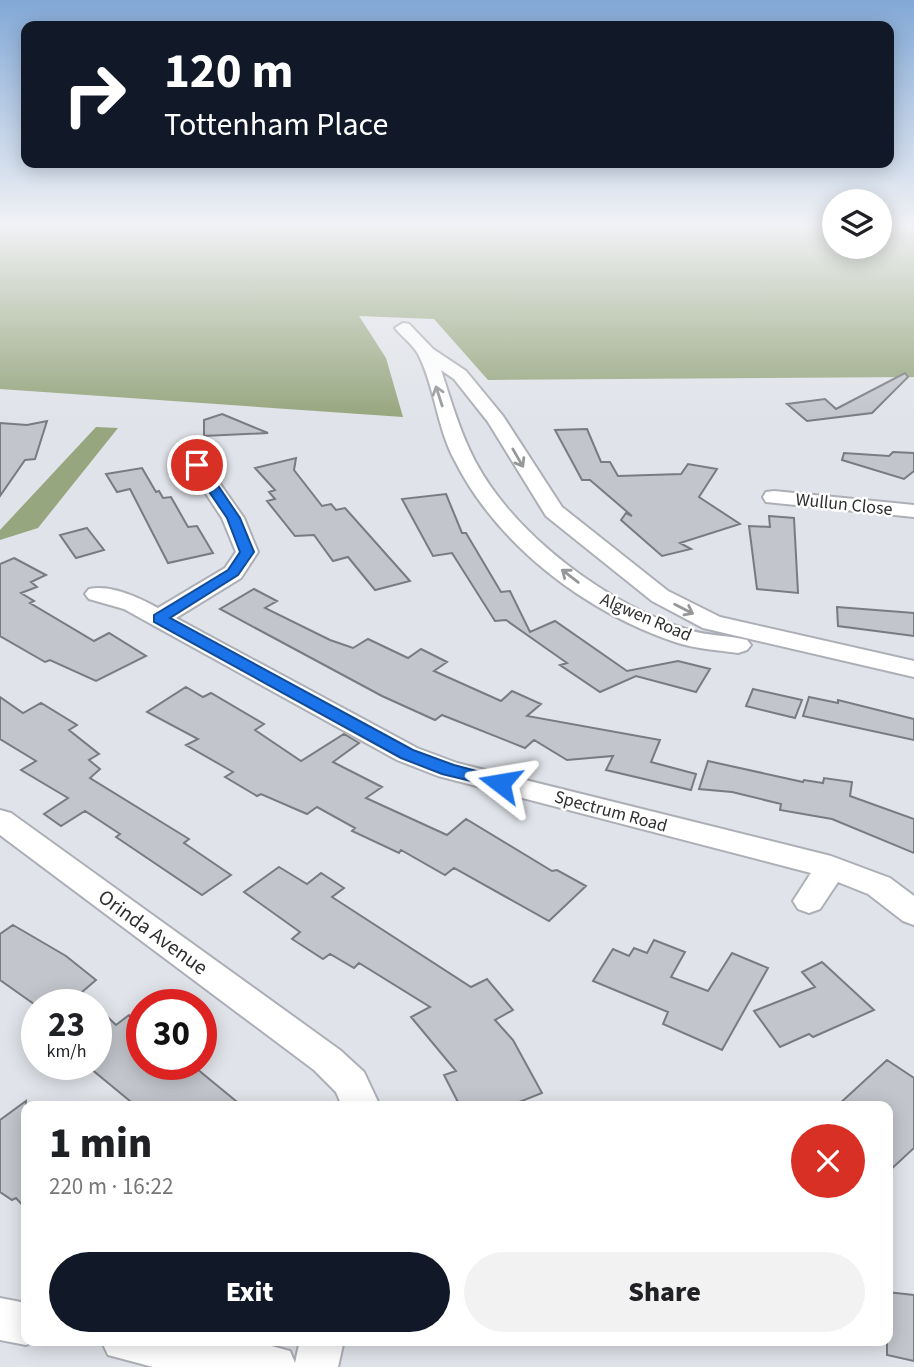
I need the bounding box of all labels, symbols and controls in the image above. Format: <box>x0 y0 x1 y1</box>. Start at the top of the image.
text: 120 m <box>164 37 293 107</box>
icon: right <box>49 49 140 140</box>
text: Tottenham Place <box>164 102 388 148</box>
map controls <box>822 189 892 259</box>
button: layers <box>822 189 892 259</box>
one-way arrow <box>432 385 444 407</box>
pin <box>167 435 227 495</box>
icon: arrive <box>178 446 216 484</box>
one-way arrow <box>512 447 525 468</box>
street label: Wullun Close <box>794 487 894 522</box>
one-way arrow <box>561 569 579 584</box>
street label: Algwen Road <box>596 587 695 648</box>
one-way arrow <box>673 603 694 616</box>
position arrow <box>463 746 537 820</box>
street label: Spectrum Road <box>552 784 670 839</box>
street label: Orinda Avenue <box>92 882 214 982</box>
speed limit sign: 30 <box>126 989 217 1080</box>
text: 23 <box>48 1000 85 1050</box>
text: km/h <box>47 1039 86 1064</box>
text: 1 min <box>49 1114 152 1174</box>
button: close <box>791 1124 865 1198</box>
text: 220 m · 16:22 <box>49 1170 173 1203</box>
button: Exit <box>49 1252 450 1332</box>
button: Share <box>464 1252 865 1332</box>

